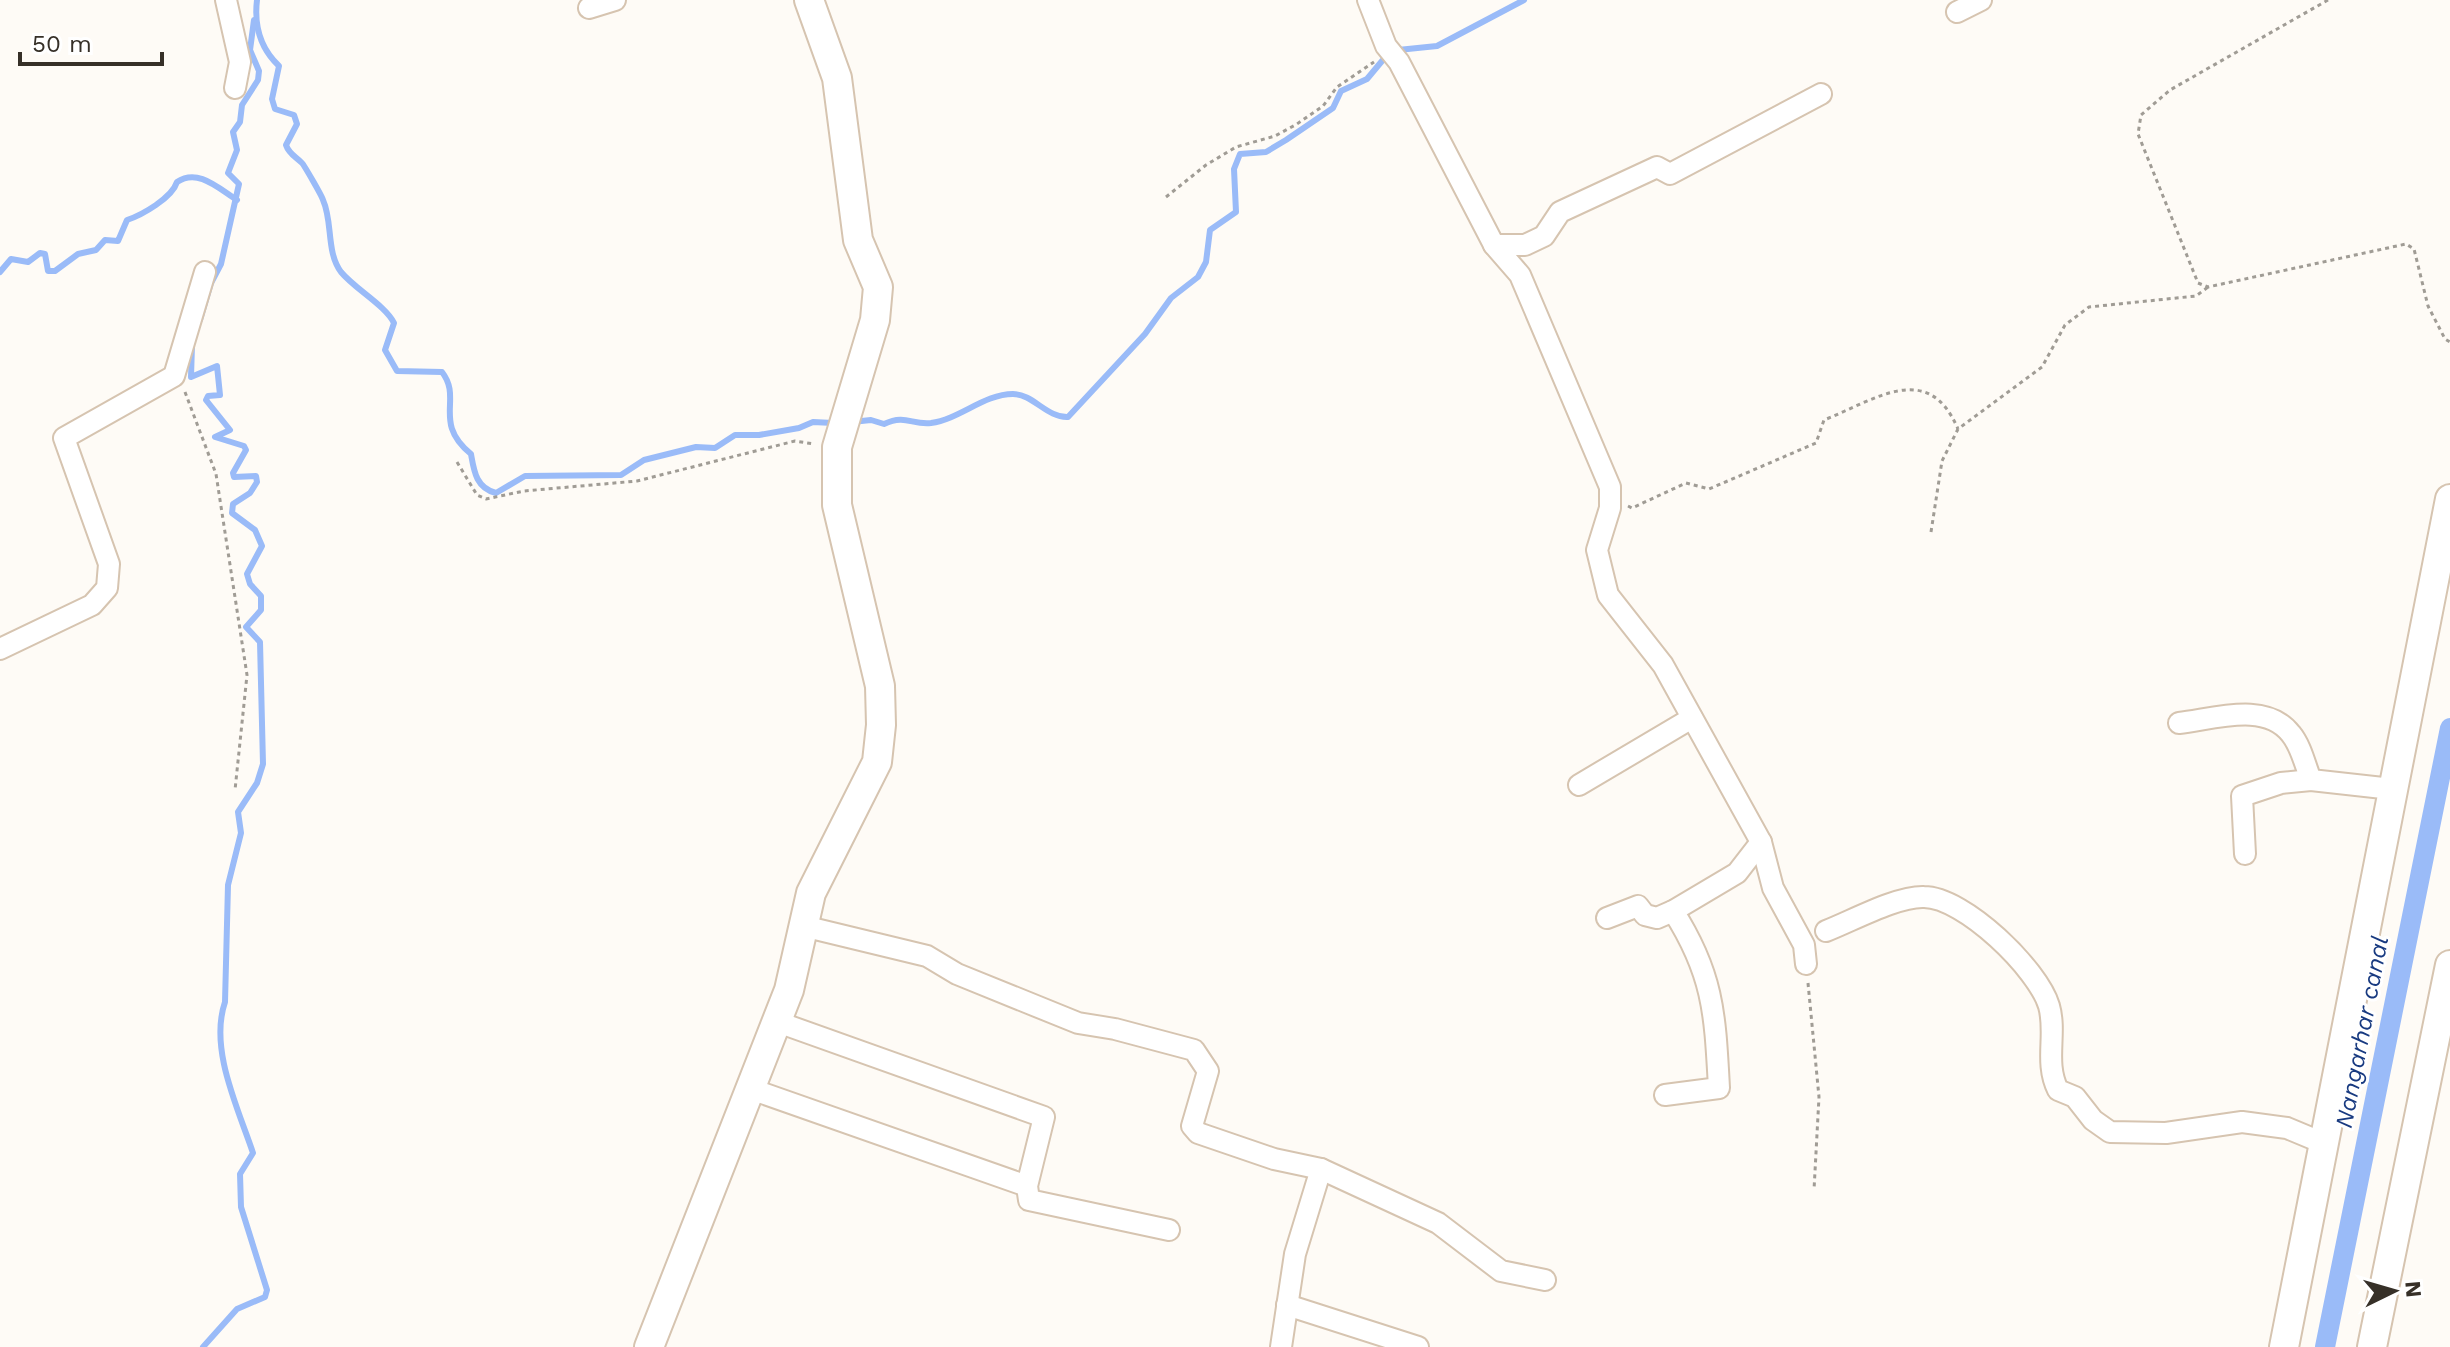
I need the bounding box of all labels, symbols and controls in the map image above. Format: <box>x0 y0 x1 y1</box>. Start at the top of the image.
scale bar <box>20 16 162 66</box>
text: 50 m <box>32 30 92 58</box>
water label: Nangarhar canal <box>2330 934 2394 1130</box>
north arrow <box>2354 1251 2434 1331</box>
text: N <box>2400 1280 2427 1299</box>

